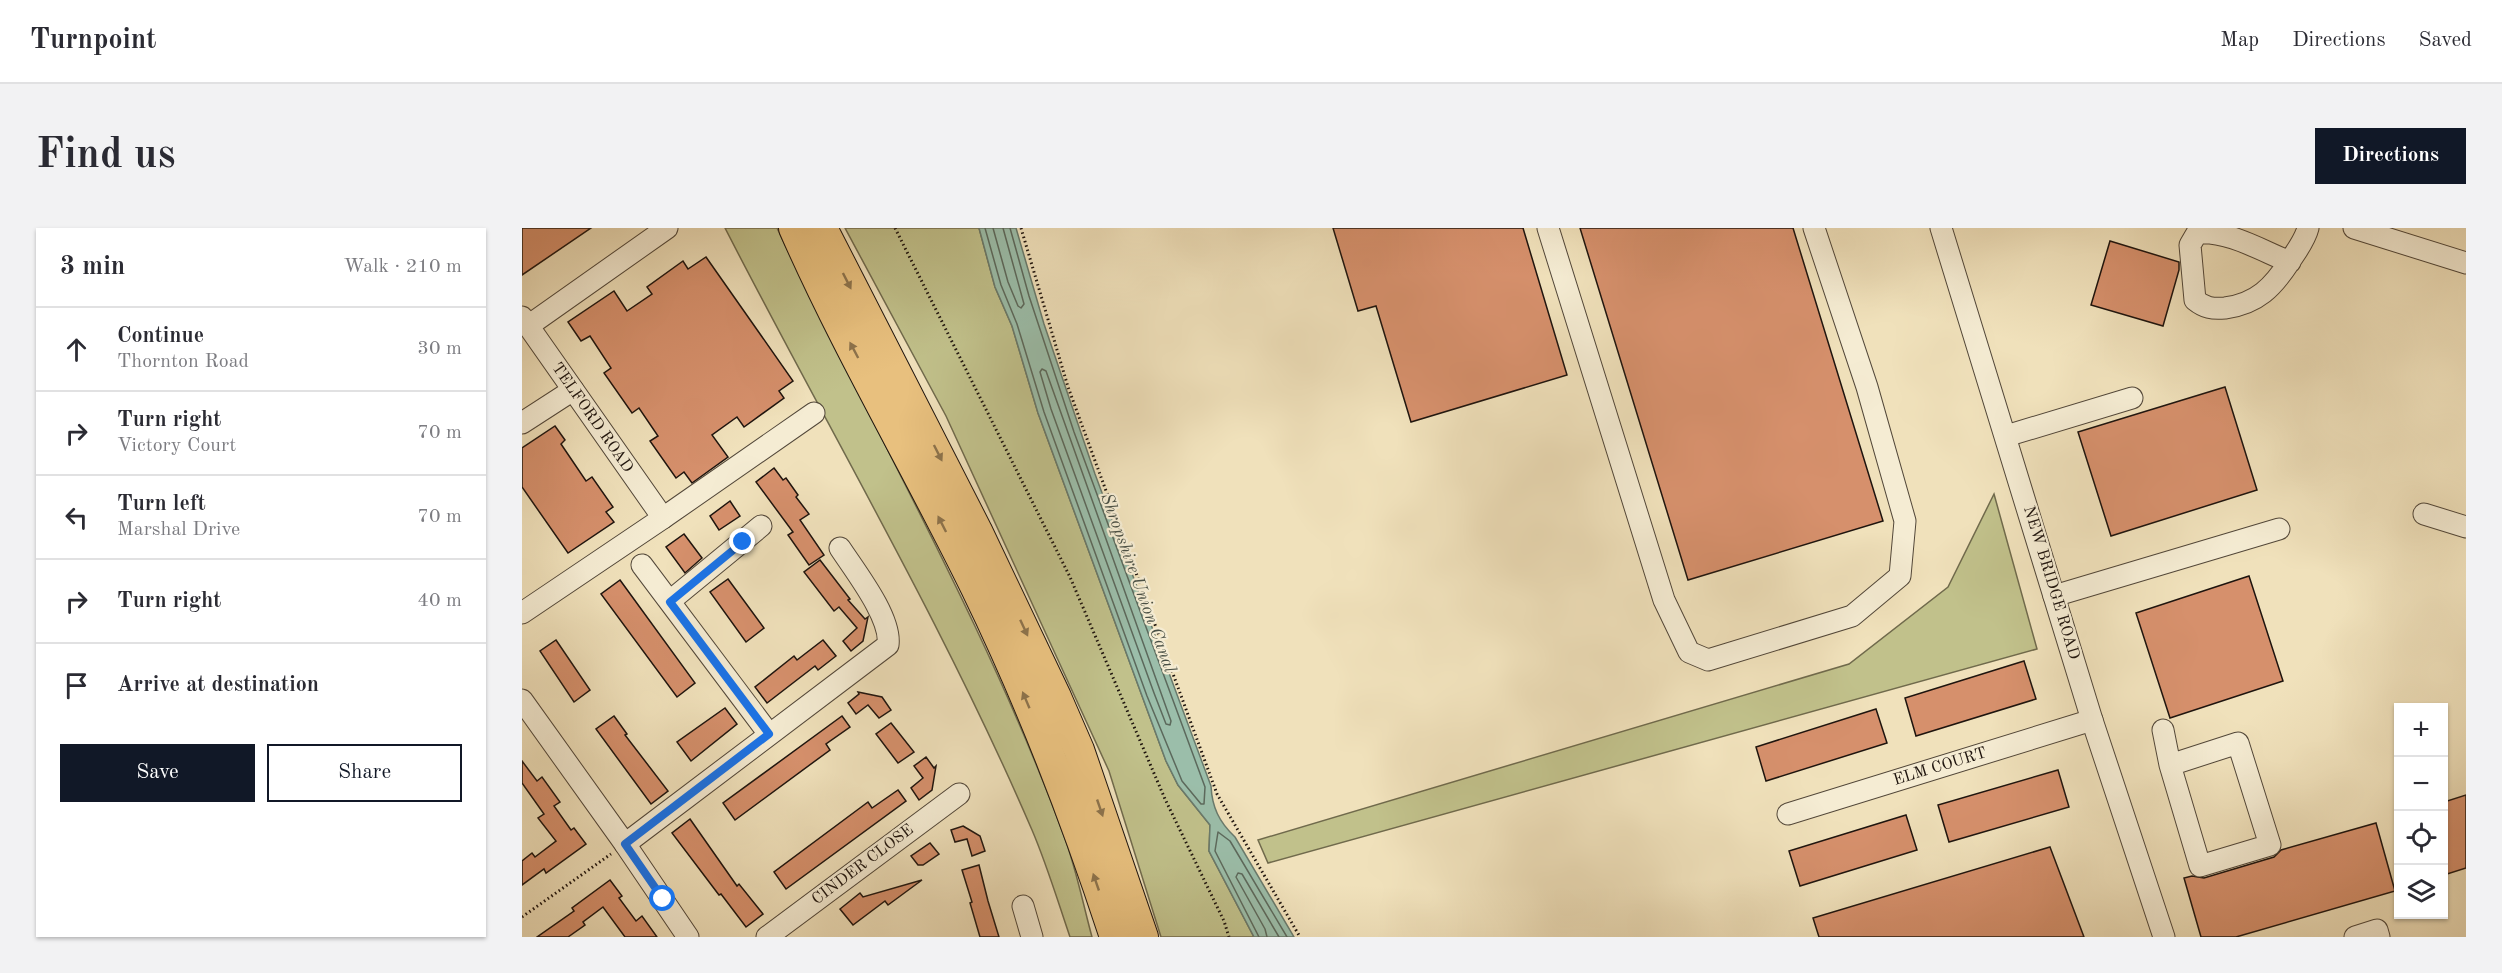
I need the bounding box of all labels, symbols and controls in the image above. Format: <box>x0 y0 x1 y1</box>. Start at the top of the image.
text: Turnpoint <box>30 27 157 55</box>
text: Map <box>2220 30 2259 51</box>
text: Directions <box>2292 30 2386 51</box>
text: Saved <box>2419 30 2472 51</box>
button: Directions <box>2315 128 2466 184</box>
text: Find us <box>36 135 175 177</box>
text: 3 min <box>60 254 125 280</box>
text: Walk · 210 m <box>343 257 462 277</box>
one-way arrow <box>842 272 852 289</box>
text: Continue <box>117 325 204 347</box>
icon: ahead <box>60 333 93 366</box>
text: 30 m <box>417 339 462 359</box>
one-way arrow <box>849 342 858 359</box>
text: Thornton Road <box>117 352 249 372</box>
street label: TELFORD ROAD <box>548 360 636 476</box>
text: Turn right <box>117 409 221 431</box>
icon: right <box>60 417 93 450</box>
text: 70 m <box>417 423 462 443</box>
text: Victory Court <box>117 436 236 456</box>
one-way arrow <box>933 445 942 462</box>
water label: Shropshire Union Canal <box>1097 491 1179 676</box>
text: Turn left <box>117 493 206 515</box>
icon: left <box>60 501 93 534</box>
street label: NEW BRIDGE ROAD <box>2020 504 2082 662</box>
text: 70 m <box>417 507 462 527</box>
one-way arrow <box>938 515 947 532</box>
text: Marshal Drive <box>117 520 240 540</box>
route end <box>729 528 755 554</box>
icon: right <box>60 585 93 618</box>
text: Turn right <box>117 590 221 612</box>
text: 40 m <box>417 591 462 611</box>
one-way arrow <box>1020 619 1030 637</box>
icon: arrive <box>60 669 93 702</box>
text: Arrive at destination <box>117 674 319 696</box>
one-way arrow <box>1021 690 1031 708</box>
map controls <box>2394 703 2448 919</box>
button: + <box>2394 703 2448 757</box>
button: Save <box>60 744 255 802</box>
button: Share <box>267 744 462 802</box>
street label: ELM COURT <box>1892 745 1988 789</box>
button: − <box>2394 757 2448 811</box>
one-way arrow <box>1095 799 1105 817</box>
button: locate <box>2394 811 2448 865</box>
street label: CINDER CLOSE <box>809 822 917 908</box>
button: layers <box>2394 865 2448 919</box>
one-way arrow <box>1091 873 1101 891</box>
route start <box>649 885 675 911</box>

